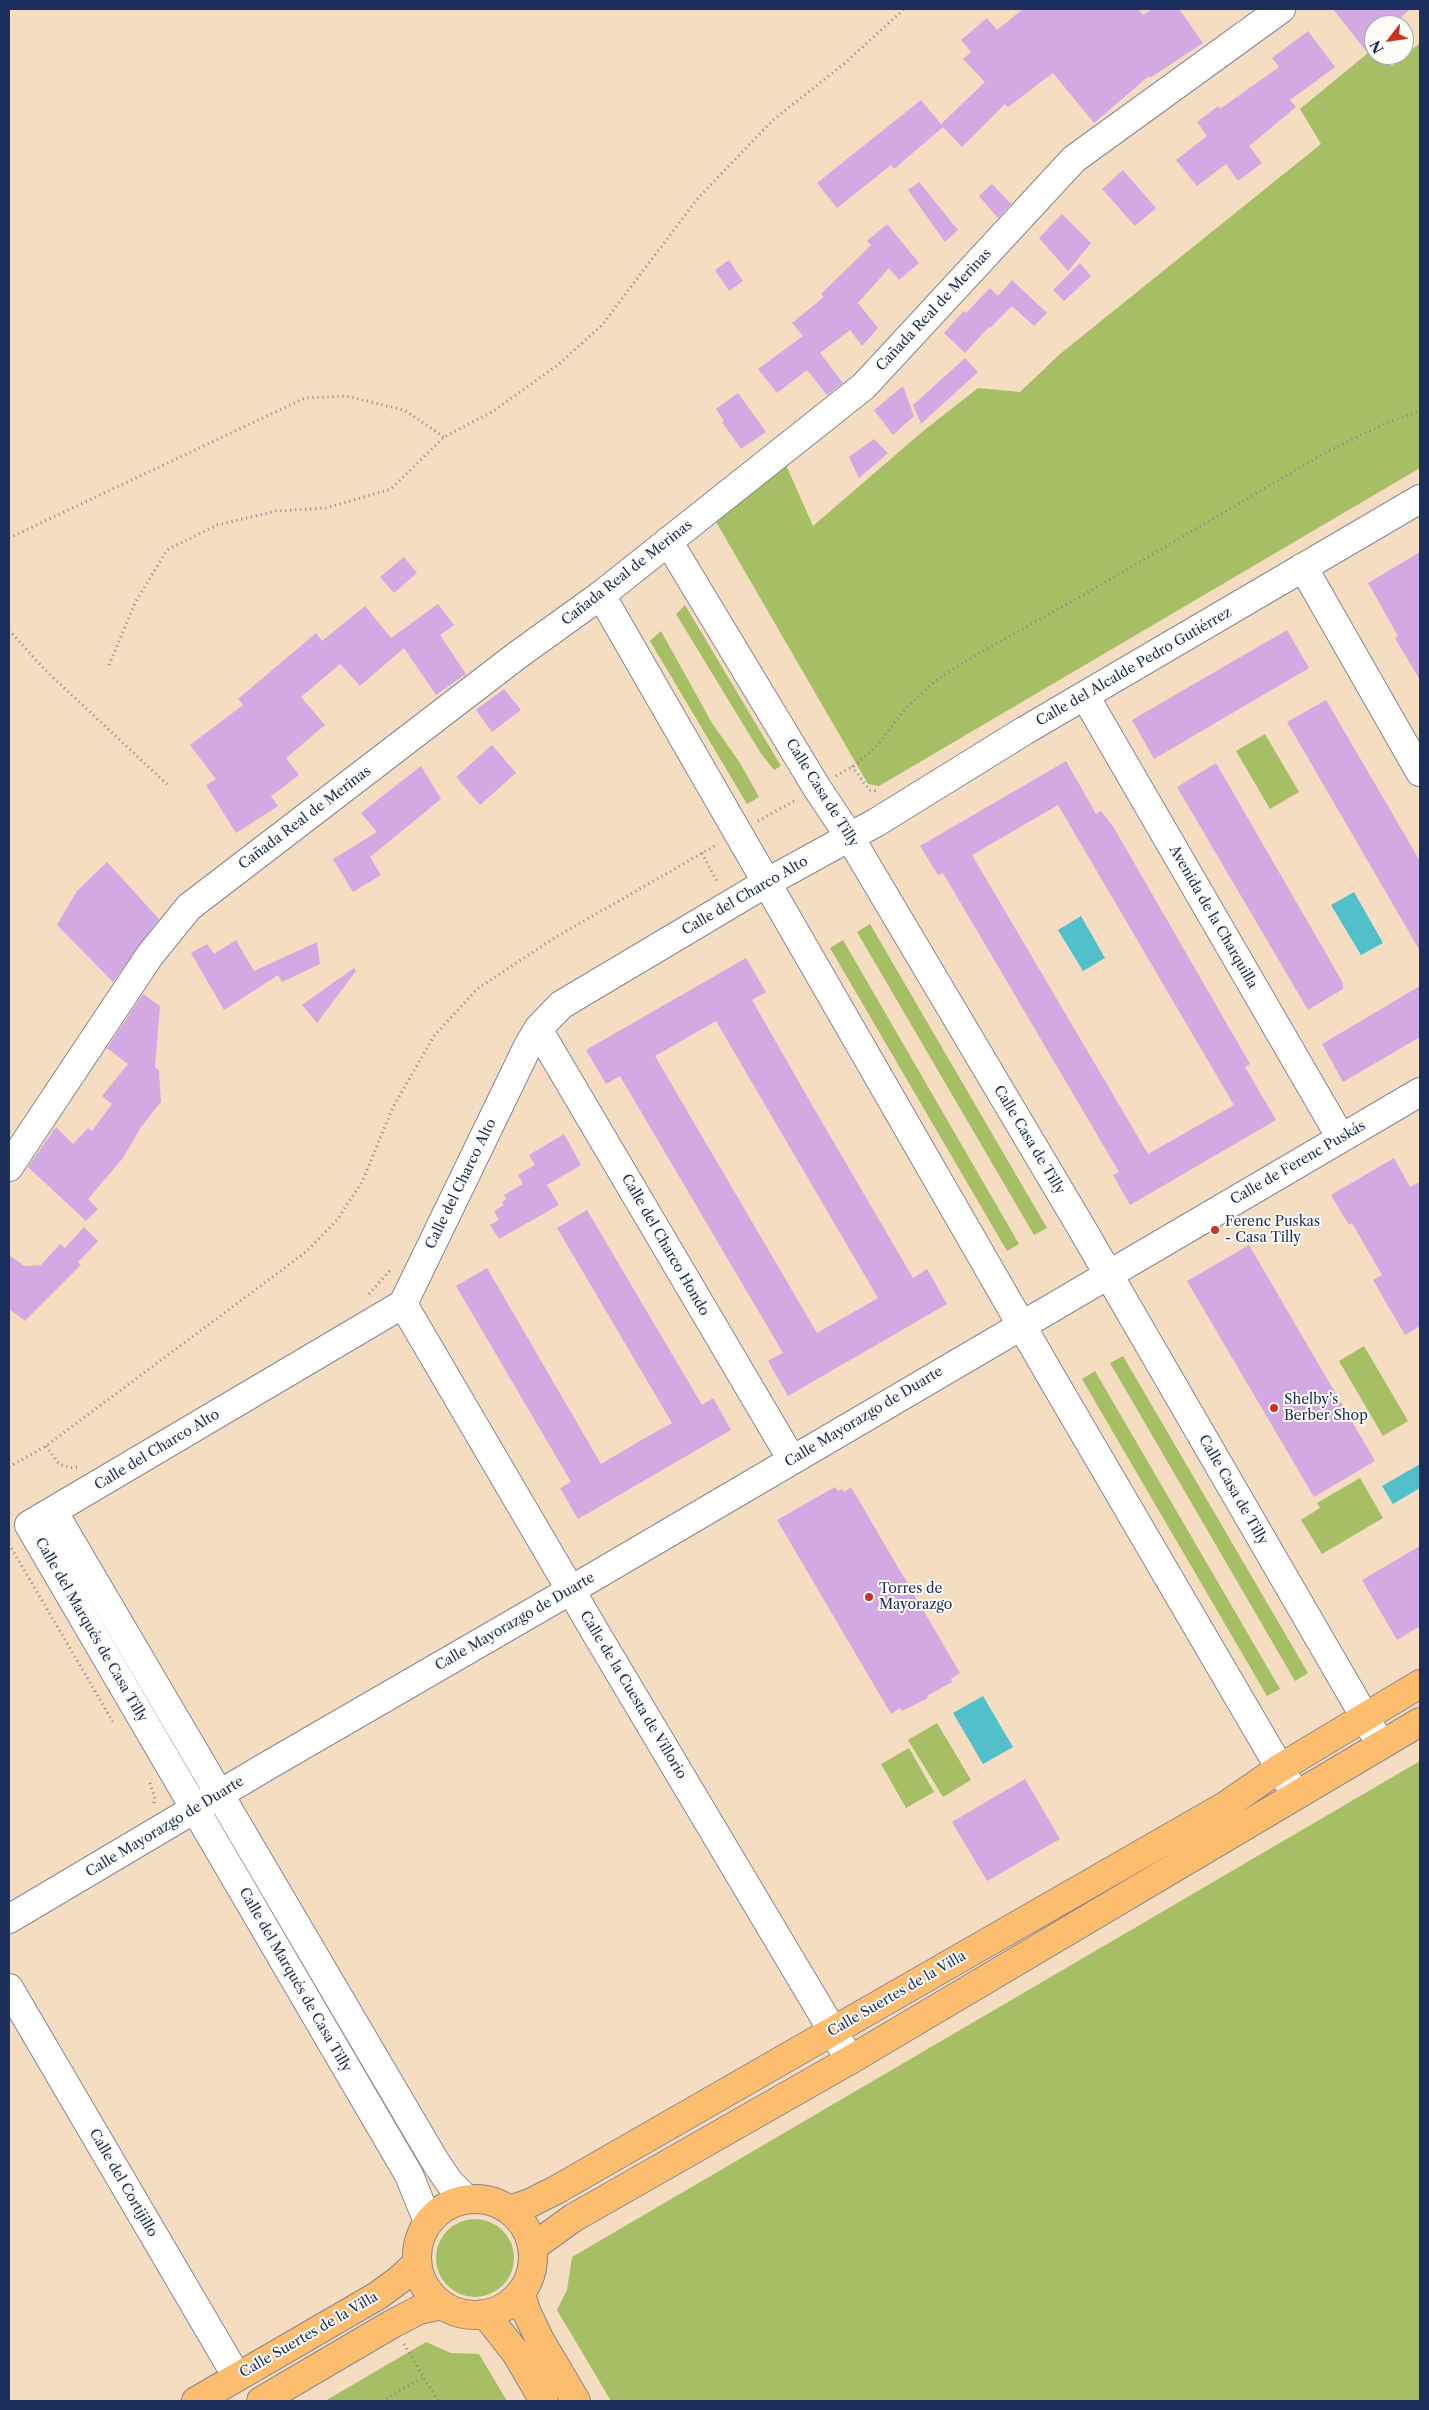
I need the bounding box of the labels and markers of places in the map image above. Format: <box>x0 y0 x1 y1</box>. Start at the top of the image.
place label: Ferenc Puskas - Casa Tilly <box>1225 1214 1320 1246</box>
marker: Ferenc Puskas - Casa Tilly <box>1209 1224 1221 1236</box>
place label: Shelby’s Berber Shop <box>1284 1392 1368 1424</box>
marker: Shelby’s Berber Shop <box>1268 1402 1280 1414</box>
place label: Torres de Mayorazgo <box>879 1581 952 1614</box>
marker: Torres de Mayorazgo <box>863 1591 875 1603</box>

